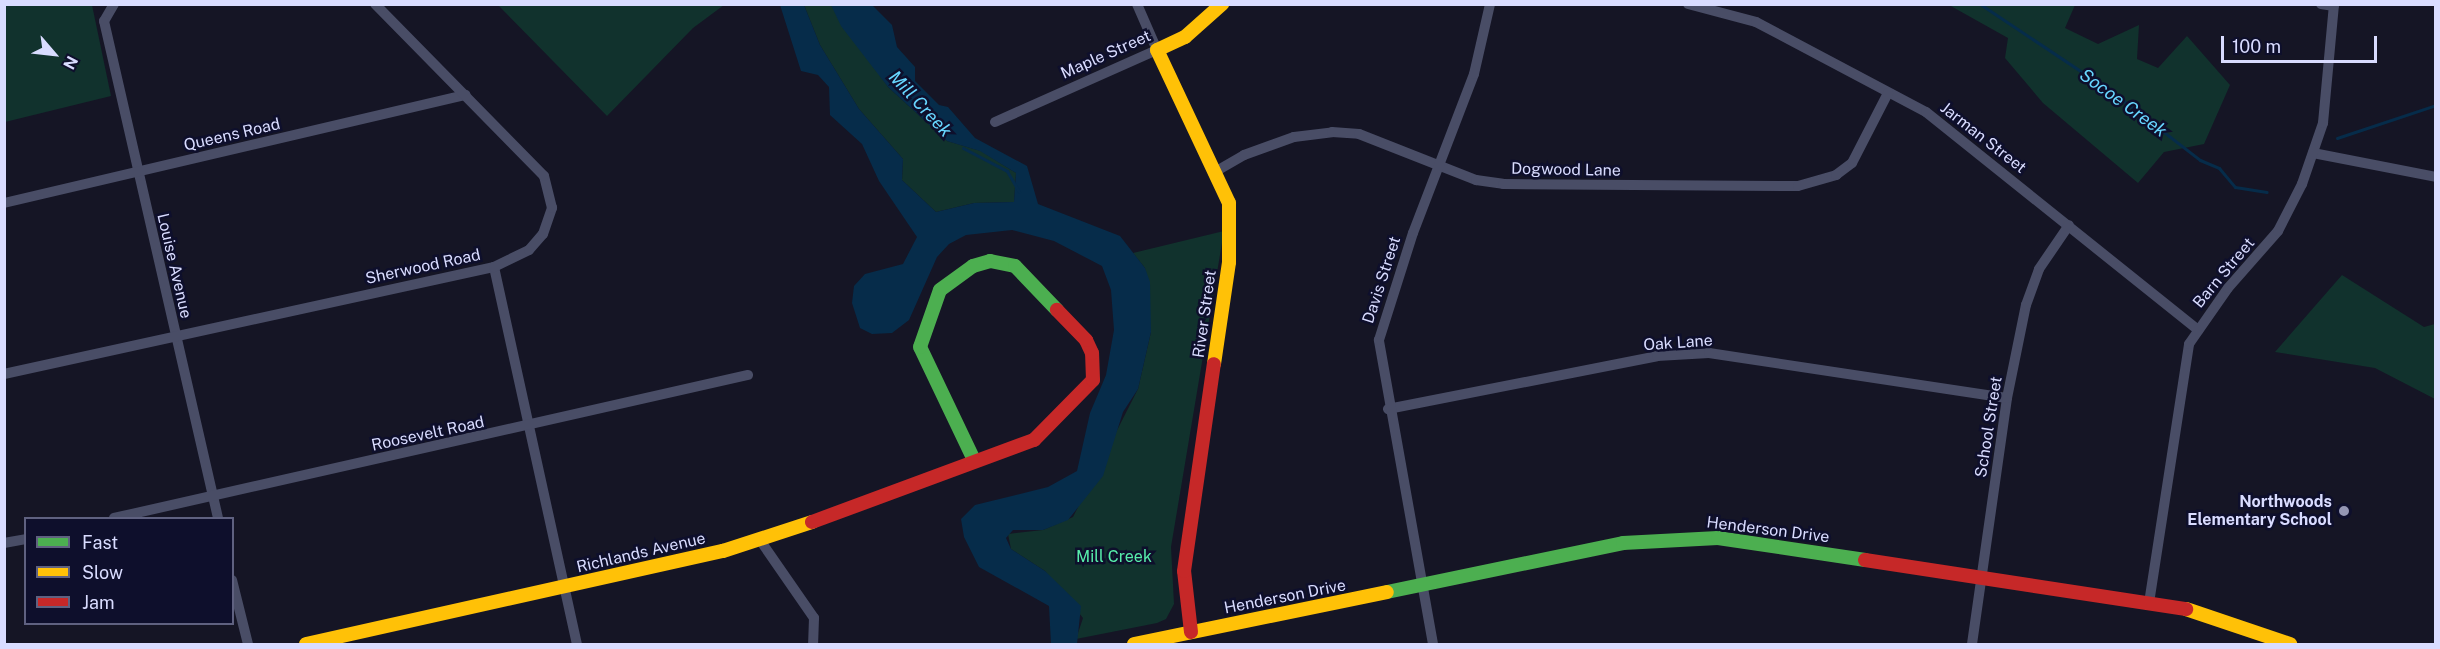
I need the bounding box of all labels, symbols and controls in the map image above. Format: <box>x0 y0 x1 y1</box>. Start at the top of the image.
north arrow <box>24 24 84 84</box>
scale bar <box>2224 24 2380 62</box>
street label: Maple Street <box>1058 27 1154 83</box>
text: 100 m <box>2232 36 2281 57</box>
text: N <box>59 53 82 73</box>
water label: Socoe Creek <box>2075 64 2171 142</box>
water label: Mill Creek <box>884 66 956 142</box>
street label: Jarman Street <box>1936 98 2030 178</box>
street label: Queens Road <box>182 115 282 155</box>
street label: Dogwood Lane <box>1511 159 1621 181</box>
street label: Louise Avenue <box>153 212 195 320</box>
street label: Davis Street <box>1359 234 1405 326</box>
street label: Barn Street <box>2189 234 2259 312</box>
street label: Sherwood Road <box>364 245 482 289</box>
street label: River Street <box>1189 269 1221 359</box>
street label: Oak Lane <box>1643 331 1713 355</box>
street label: School Street <box>1972 375 2006 479</box>
street label: Roosevelt Road <box>370 413 486 455</box>
place label: Northwoods Elementary School <box>2187 492 2332 530</box>
marker: Northwoods Elementary School <box>2337 504 2351 518</box>
street label: Henderson Drive <box>1705 513 1831 547</box>
legend <box>24 517 234 625</box>
street label: Richlands Avenue <box>575 529 707 577</box>
text: Fast <box>82 532 118 553</box>
park label: Mill Creek <box>1076 547 1152 567</box>
text: Slow <box>82 562 123 583</box>
street label: Henderson Drive <box>1222 576 1348 618</box>
text: Jam <box>82 592 115 613</box>

